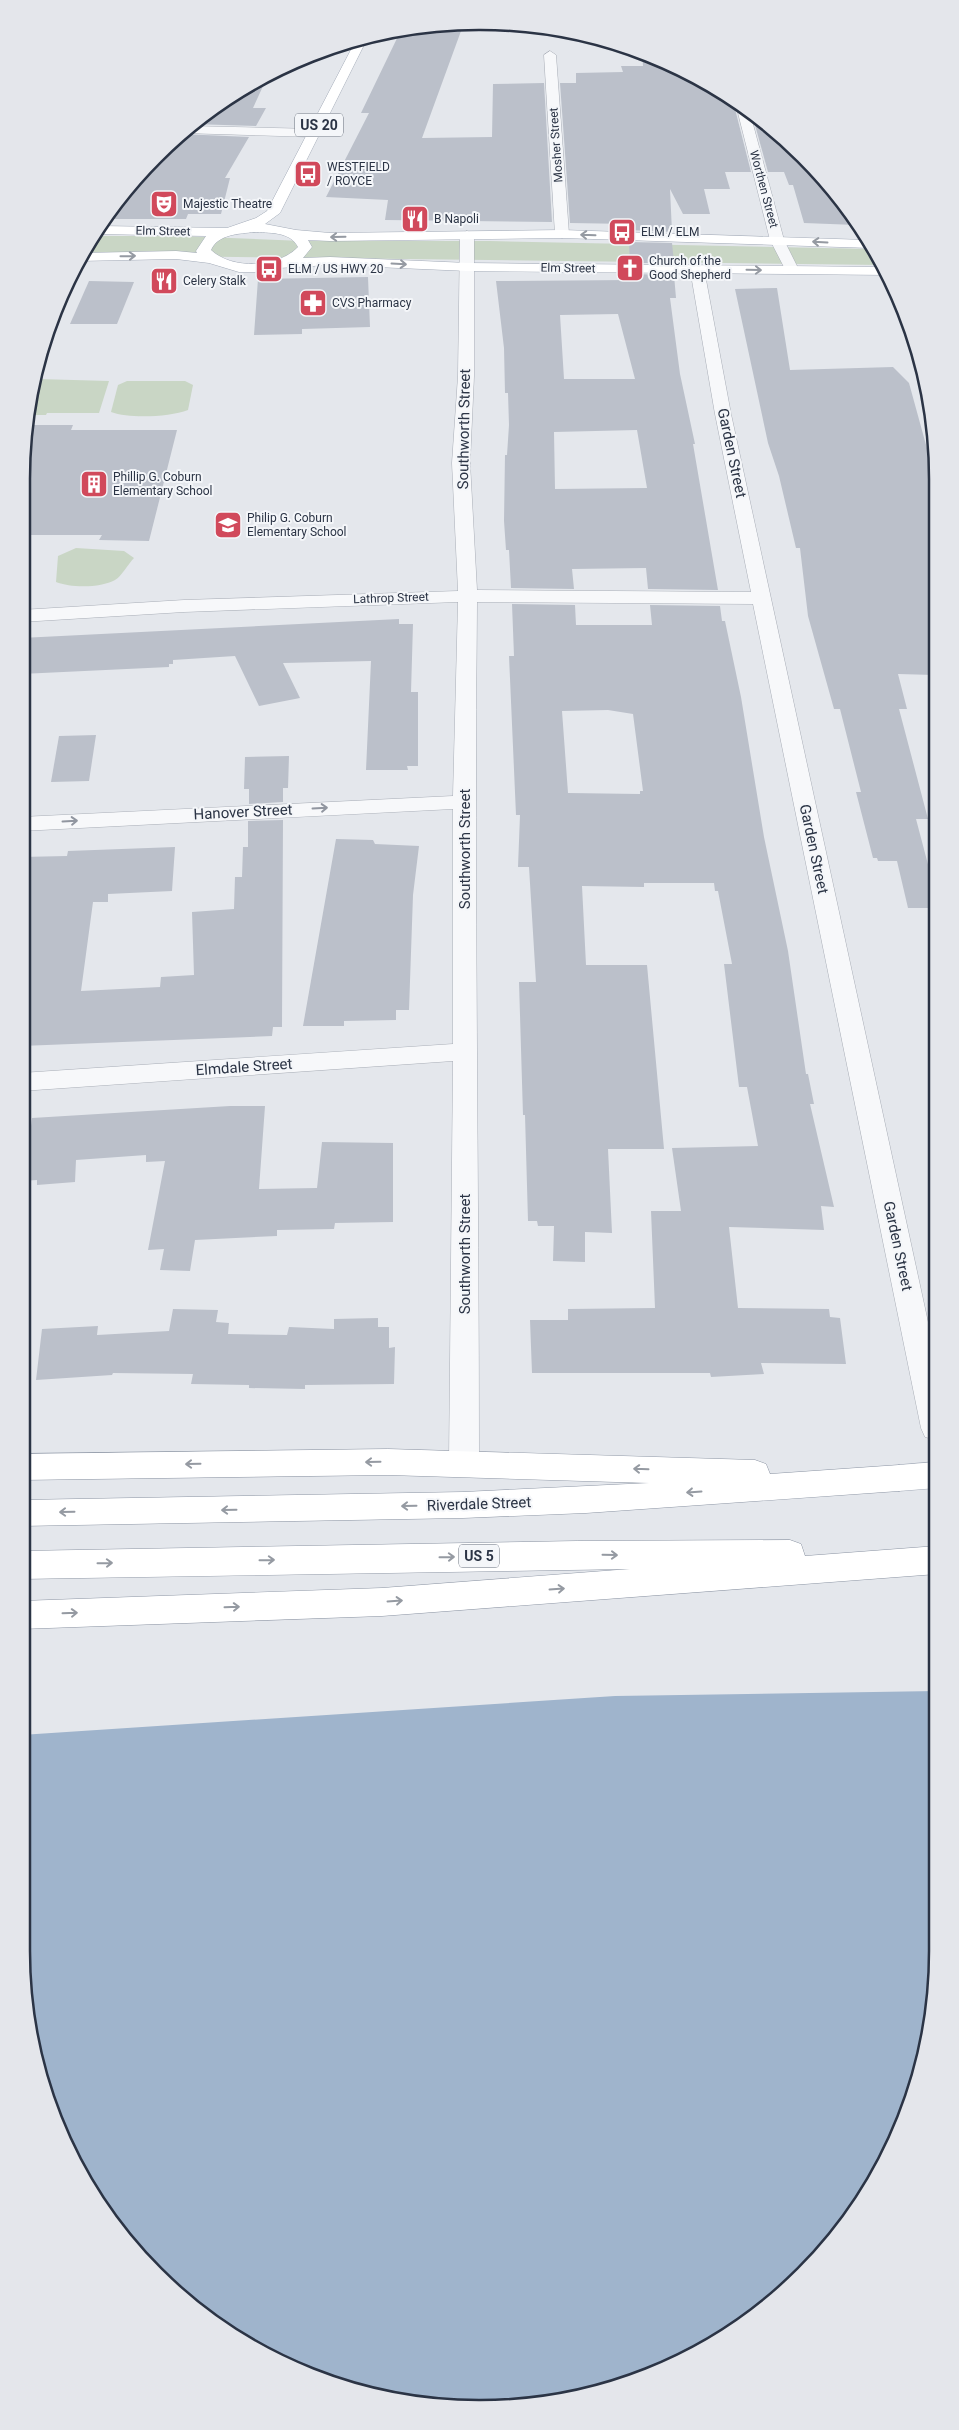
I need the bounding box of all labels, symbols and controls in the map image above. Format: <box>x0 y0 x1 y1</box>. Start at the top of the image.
street label: Mosher Street <box>546 107 566 183</box>
road number: US 20 <box>295 114 343 136</box>
street label: Worthen Street <box>747 149 781 229</box>
bus stop icon: WESTFIELD / ROYCE <box>293 159 323 189</box>
place label: WESTFIELD / ROYCE <box>327 160 390 188</box>
theatre icon: Majestic Theatre <box>149 189 179 219</box>
place label: Majestic Theatre <box>183 197 272 211</box>
restaurant icon: B Napoli <box>400 204 430 234</box>
place label: B Napoli <box>434 212 479 226</box>
bus stop icon: ELM / ELM <box>607 217 637 247</box>
street label: Elm Street <box>135 224 191 238</box>
place label: ELM / ELM <box>641 225 699 239</box>
one-way arrow <box>580 230 596 240</box>
one-way arrow <box>330 232 346 242</box>
one-way arrow <box>812 237 828 246</box>
one-way arrow <box>120 251 136 261</box>
church icon: Church of the Good Shepherd <box>615 253 645 283</box>
bus stop icon: ELM / US HWY 20 <box>254 254 284 284</box>
place label: Church of the Good Shepherd <box>649 254 731 282</box>
one-way arrow <box>390 259 406 269</box>
street label: Elm Street <box>540 261 596 275</box>
place label: ELM / US HWY 20 <box>288 262 384 276</box>
one-way arrow <box>745 265 761 275</box>
restaurant icon: Celery Stalk <box>149 266 179 296</box>
place label: Celery Stalk <box>183 274 247 288</box>
pharmacy icon: CVS Pharmacy <box>298 288 328 318</box>
place label: CVS Pharmacy <box>332 296 412 310</box>
street label: Southworth Street <box>454 368 474 489</box>
street label: Garden Street <box>714 406 750 500</box>
building icon: Phillip G. Coburn Elementary School <box>79 469 109 499</box>
place label: Phillip G. Coburn Elementary School <box>113 470 213 498</box>
school or university icon: Philip G. Coburn Elementary School <box>213 510 243 540</box>
place label: Philip G. Coburn Elementary School <box>247 511 347 539</box>
street label: Lathrop Street <box>353 590 429 606</box>
street label: Southworth Street <box>456 789 474 909</box>
street label: Hanover Street <box>193 800 293 824</box>
street label: Garden Street <box>796 802 832 896</box>
one-way arrow <box>311 804 327 813</box>
one-way arrow <box>62 817 78 826</box>
street label: Elmdale Street <box>195 1055 293 1079</box>
street label: Southworth Street <box>456 1194 474 1314</box>
street label: Garden Street <box>880 1199 916 1293</box>
one-way arrow <box>366 1457 382 1467</box>
one-way arrow <box>186 1459 202 1469</box>
one-way arrow <box>633 1464 649 1473</box>
one-way arrow <box>686 1488 702 1497</box>
street label: Riverdale Street <box>426 1493 532 1515</box>
one-way arrow <box>401 1501 418 1511</box>
one-way arrow <box>221 1505 237 1514</box>
one-way arrow <box>59 1508 75 1517</box>
road number: US 5 <box>459 1544 499 1568</box>
one-way arrow <box>602 1550 618 1560</box>
one-way arrow <box>439 1552 455 1562</box>
one-way arrow <box>259 1555 275 1565</box>
one-way arrow <box>96 1558 113 1568</box>
one-way arrow <box>548 1584 564 1593</box>
one-way arrow <box>386 1596 402 1606</box>
one-way arrow <box>224 1603 240 1612</box>
one-way arrow <box>62 1608 78 1618</box>

